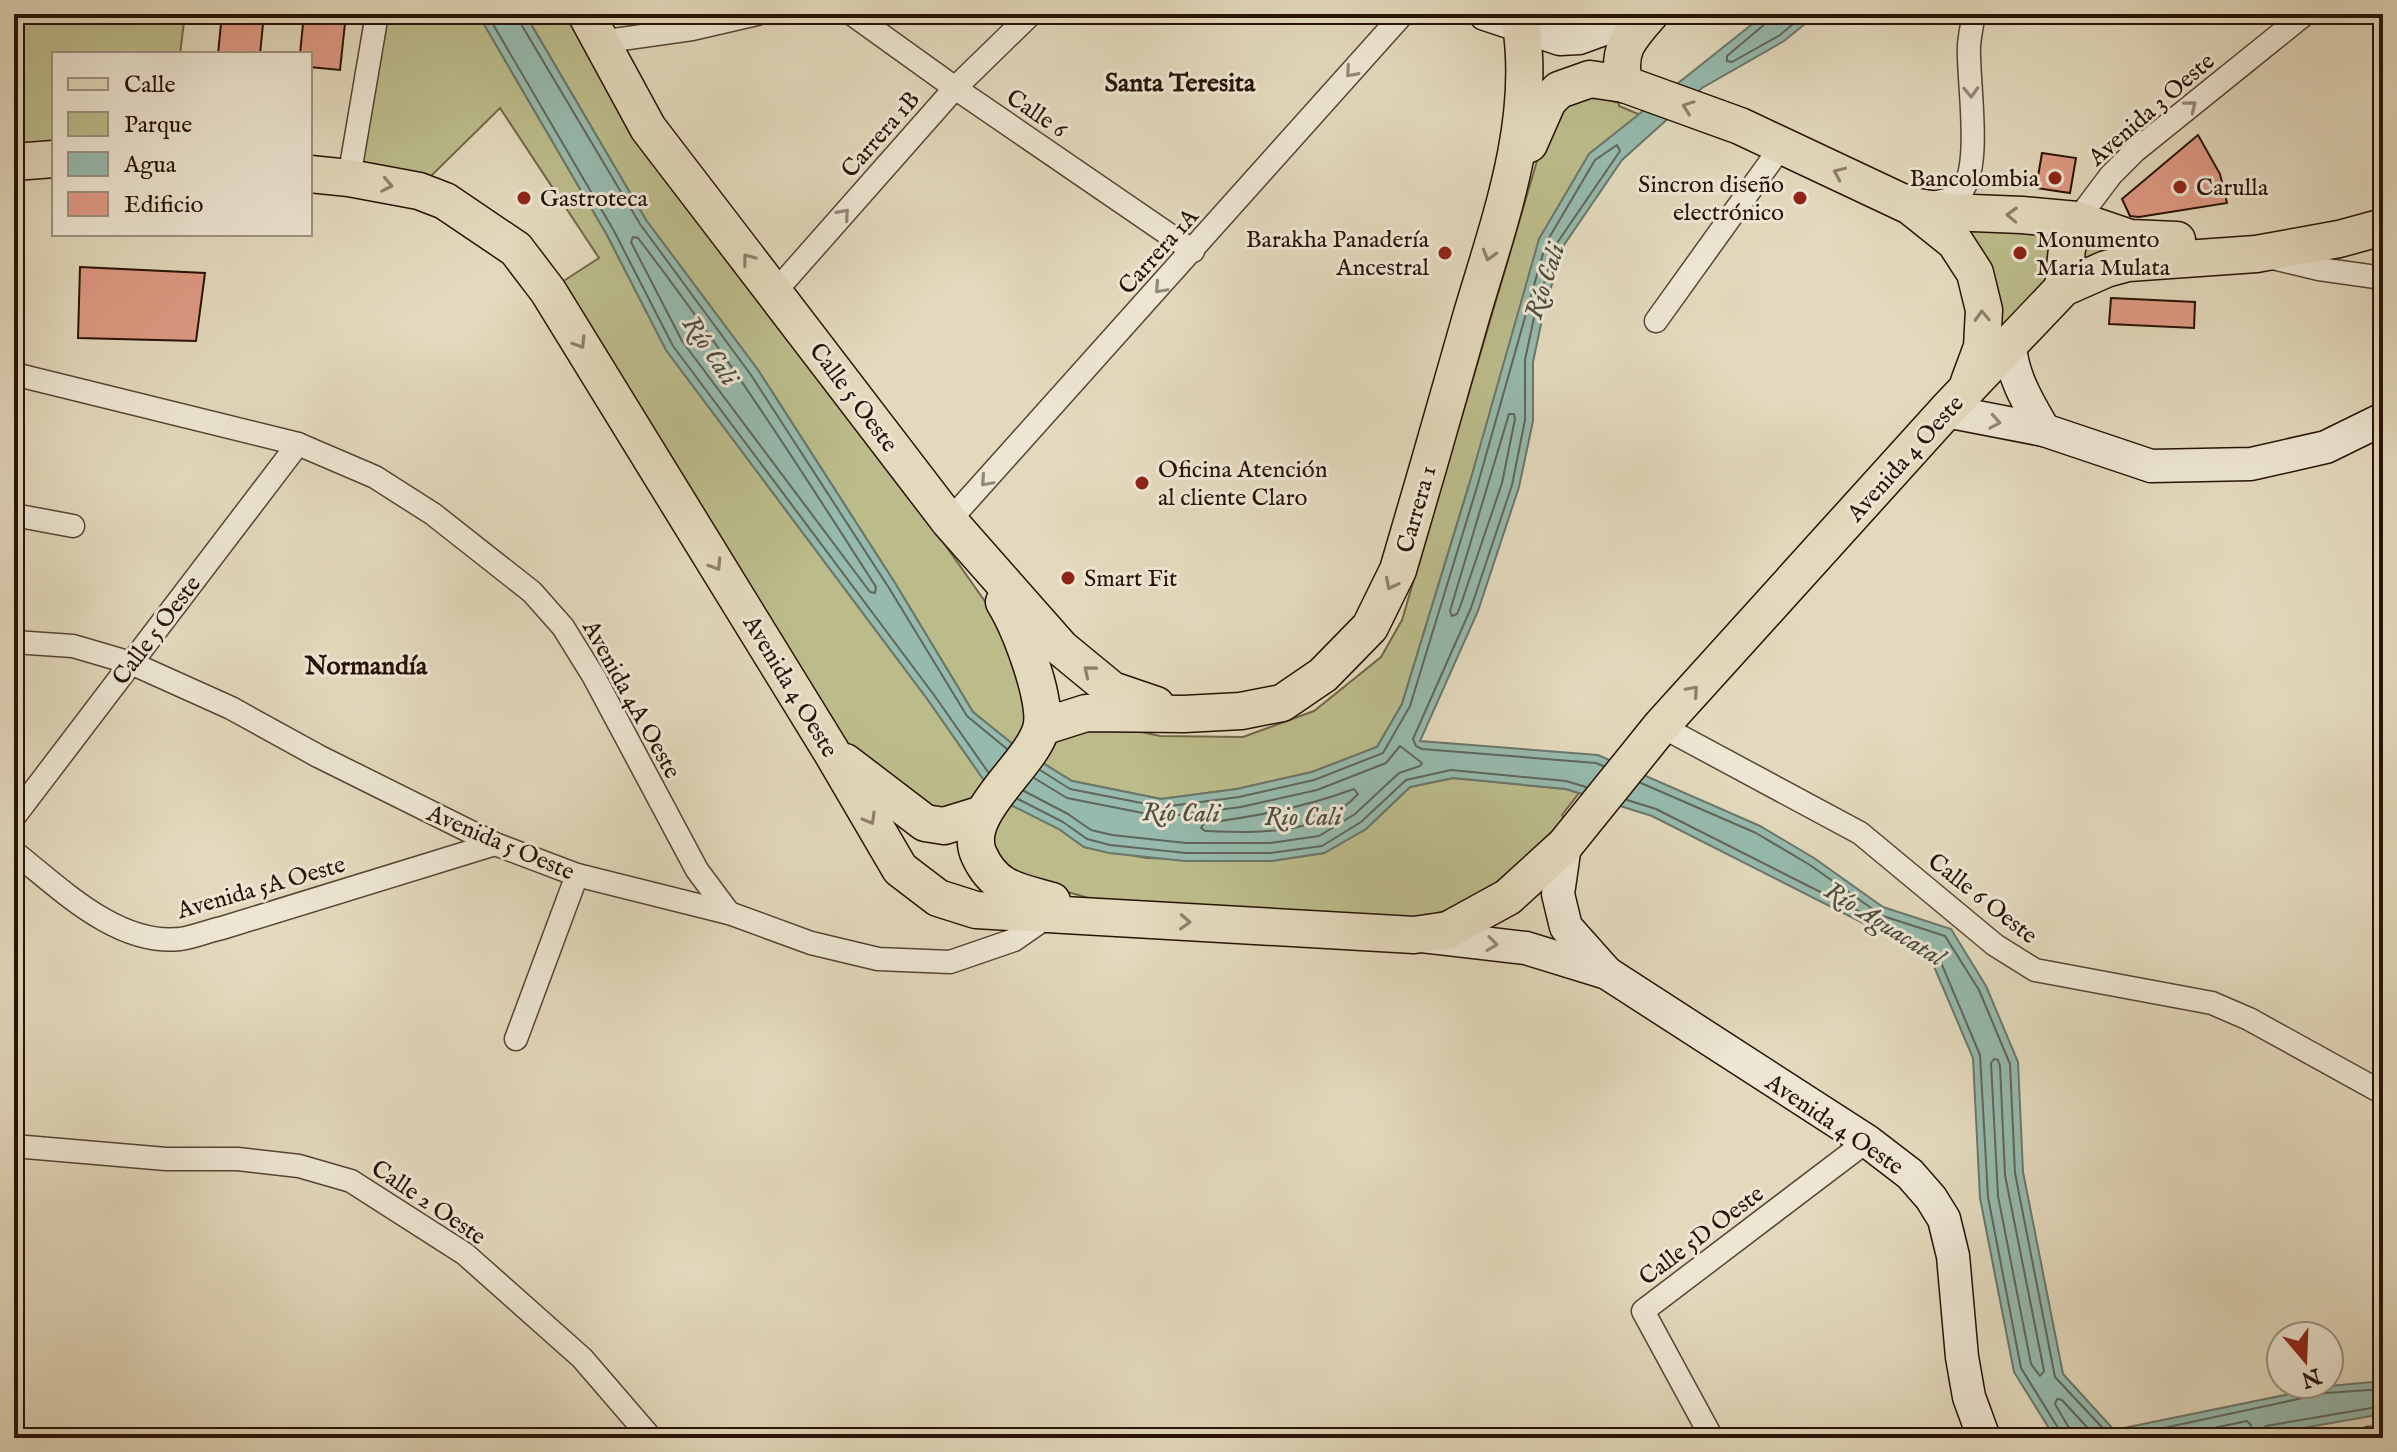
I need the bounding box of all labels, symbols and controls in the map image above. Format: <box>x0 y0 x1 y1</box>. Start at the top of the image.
street label: Avenida 3 Oeste <box>2082 47 2222 174</box>
legend <box>52 52 312 236</box>
one-way arrow <box>1347 63 1361 78</box>
district label: Santa Teresita <box>1105 67 1256 100</box>
text: Calle <box>124 70 176 101</box>
street label: Calle 6 <box>1000 83 1073 146</box>
street label: Carrera 1B <box>835 85 927 185</box>
one-way arrow <box>1962 86 1979 99</box>
one-way arrow <box>1682 101 1696 117</box>
one-way arrow <box>2181 101 2196 116</box>
text: Parque <box>124 110 192 141</box>
text: Agua <box>123 150 177 181</box>
place label: Bancolombia <box>1909 164 2040 195</box>
one-way arrow <box>1833 167 1848 183</box>
marker: Bancolombia <box>2046 169 2064 187</box>
place label: Sincron diseño electrónico <box>1638 170 1784 229</box>
place label: Carulla <box>2196 173 2269 204</box>
one-way arrow <box>380 176 394 193</box>
marker: Carulla <box>2171 178 2189 196</box>
place label: Gastroteca <box>540 184 648 215</box>
marker: Gastroteca <box>515 189 533 207</box>
marker: Sincron diseño electrónico <box>1791 189 1809 207</box>
text: Edificio <box>124 190 203 221</box>
street label: Carrera 1A <box>1112 202 1207 302</box>
one-way arrow <box>2005 206 2017 223</box>
one-way arrow <box>834 208 849 223</box>
place label: Barakha Panadería Ancestral <box>1246 225 1430 284</box>
place label: Monumento Maria Mulata <box>2036 225 2171 284</box>
water label: Río Cali <box>1518 238 1574 323</box>
marker: Barakha Panadería Ancestral <box>1436 244 1454 262</box>
marker: Monumento Maria Mulata <box>2011 244 2029 262</box>
one-way arrow <box>1482 247 1498 261</box>
one-way arrow <box>744 254 758 268</box>
one-way arrow <box>1155 278 1170 293</box>
water label: Río Cali <box>674 309 746 393</box>
one-way arrow <box>1974 309 1991 322</box>
one-way arrow <box>570 334 586 349</box>
street label: Calle 5 Oeste <box>802 337 904 459</box>
street label: Avenida 4 Oeste <box>1840 389 1971 530</box>
one-way arrow <box>1988 413 2001 430</box>
place label: Oficina Atención al cliente Claro <box>1158 455 1328 514</box>
street label: Carrera 1 <box>1390 462 1445 557</box>
one-way arrow <box>981 471 996 486</box>
marker: Oficina Atención al cliente Claro <box>1133 474 1151 492</box>
one-way arrow <box>707 556 722 570</box>
place label: Smart Fit <box>1084 564 1177 595</box>
marker: Smart Fit <box>1059 569 1077 587</box>
street label: Calle 5 Oeste <box>106 570 208 692</box>
one-way arrow <box>1385 576 1401 591</box>
street label: Avenida 4 Oeste <box>735 609 844 763</box>
street label: Avenida 4A Oeste <box>574 614 687 784</box>
district label: Normandía <box>304 650 428 683</box>
one-way arrow <box>1084 666 1098 681</box>
one-way arrow <box>1684 686 1699 700</box>
water label: Río Cali <box>1142 796 1222 831</box>
street label: Avenida 5 Oeste <box>421 798 579 888</box>
water label: Rio Cali <box>1264 801 1343 834</box>
one-way arrow <box>860 810 876 824</box>
street label: Calle 6 Oeste <box>1921 847 2043 952</box>
street label: Avenida 5A Oeste <box>173 850 349 928</box>
water label: Río Aguacatal <box>1817 874 1952 976</box>
one-way arrow <box>1179 913 1192 930</box>
one-way arrow <box>1486 935 1499 952</box>
street label: Avenida 4 Oeste <box>1758 1067 1909 1183</box>
street label: Calle 2 Oeste <box>365 1154 492 1253</box>
street label: Calle 5D Oeste <box>1633 1179 1771 1293</box>
north arrow <box>2265 1320 2345 1400</box>
text: N <box>2297 1360 2325 1393</box>

